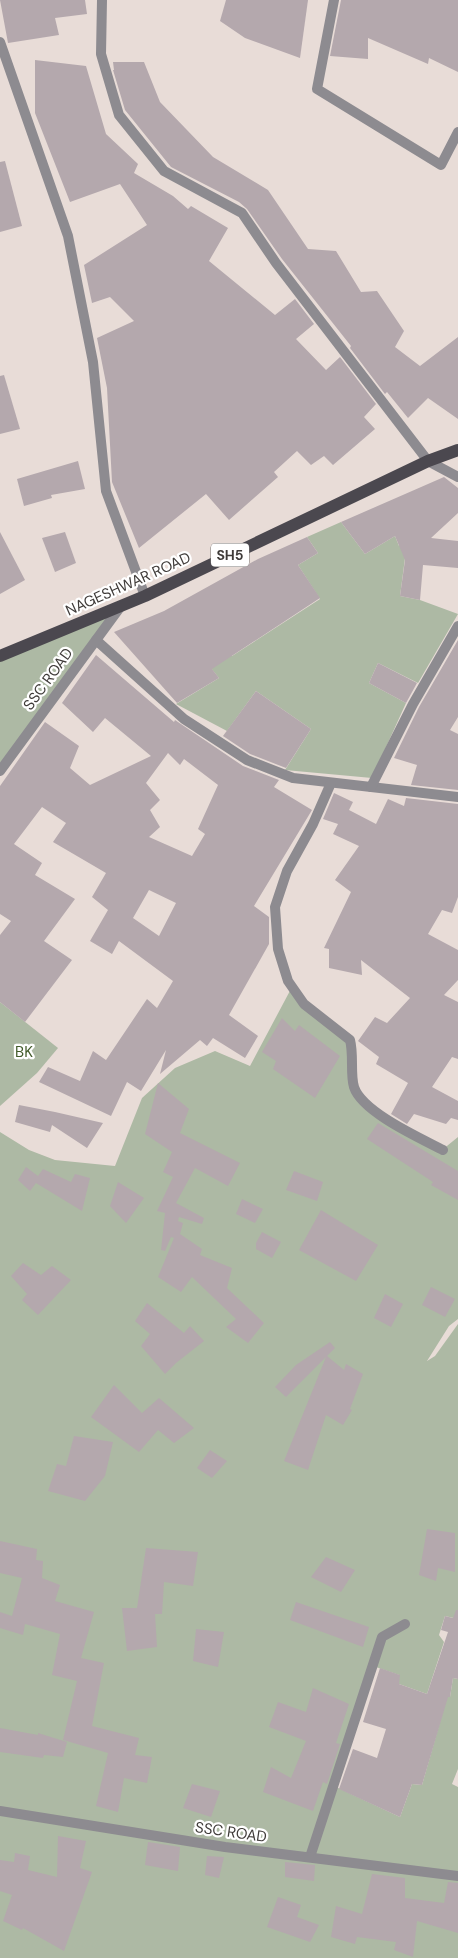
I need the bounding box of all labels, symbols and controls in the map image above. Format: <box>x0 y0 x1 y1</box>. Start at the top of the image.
road number: SH5 <box>211 544 249 566</box>
street label: NAGESHWAR ROAD <box>62 547 194 621</box>
street label: SSC ROAD <box>19 644 77 714</box>
park label: BK <box>15 1042 33 1062</box>
street label: SSC ROAD <box>194 1817 268 1847</box>

